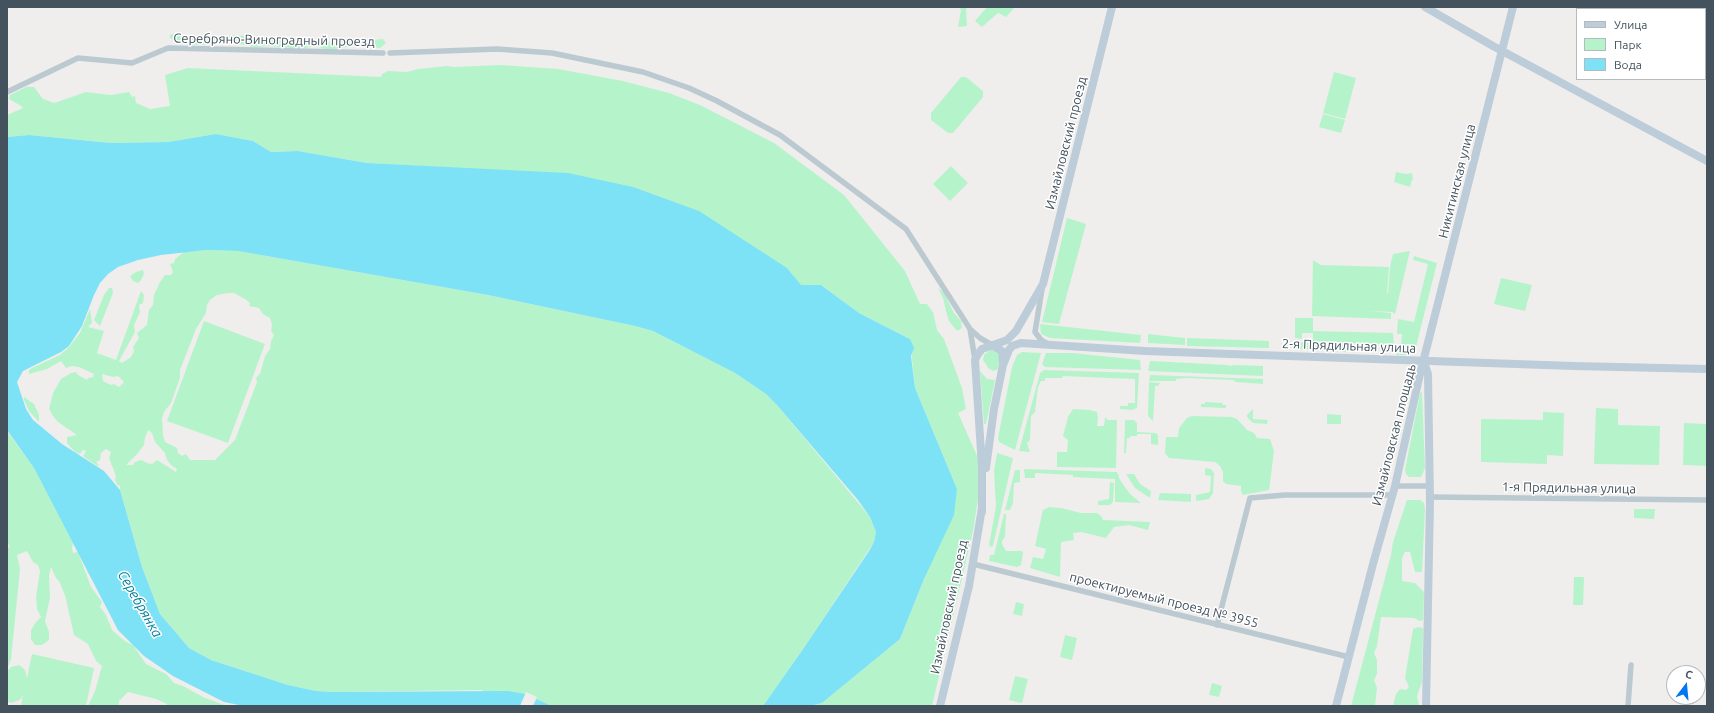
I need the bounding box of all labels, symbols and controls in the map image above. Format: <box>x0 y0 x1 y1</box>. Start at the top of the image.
legend <box>1576 8 1706 80</box>
text: Улица <box>1614 18 1647 31</box>
street label: Серебряно-Виноградный проезд <box>173 30 375 50</box>
text: Парк <box>1614 38 1642 51</box>
text: Вода <box>1614 58 1642 71</box>
street label: Измайловский проезд <box>1042 75 1090 211</box>
street label: Никитинская улица <box>1435 122 1479 240</box>
street label: 2-я Прядильная улица <box>1282 336 1416 356</box>
street label: Измайловская площадь <box>1369 363 1419 507</box>
street label: 1-я Прядильная улица <box>1502 479 1636 497</box>
street label: Измайловский проезд <box>927 539 971 675</box>
water label: Серебрянка <box>114 568 166 640</box>
street label: проектируемый проезд № 3955 <box>1068 569 1260 631</box>
north arrow <box>1666 665 1706 705</box>
text: С <box>1684 668 1694 681</box>

